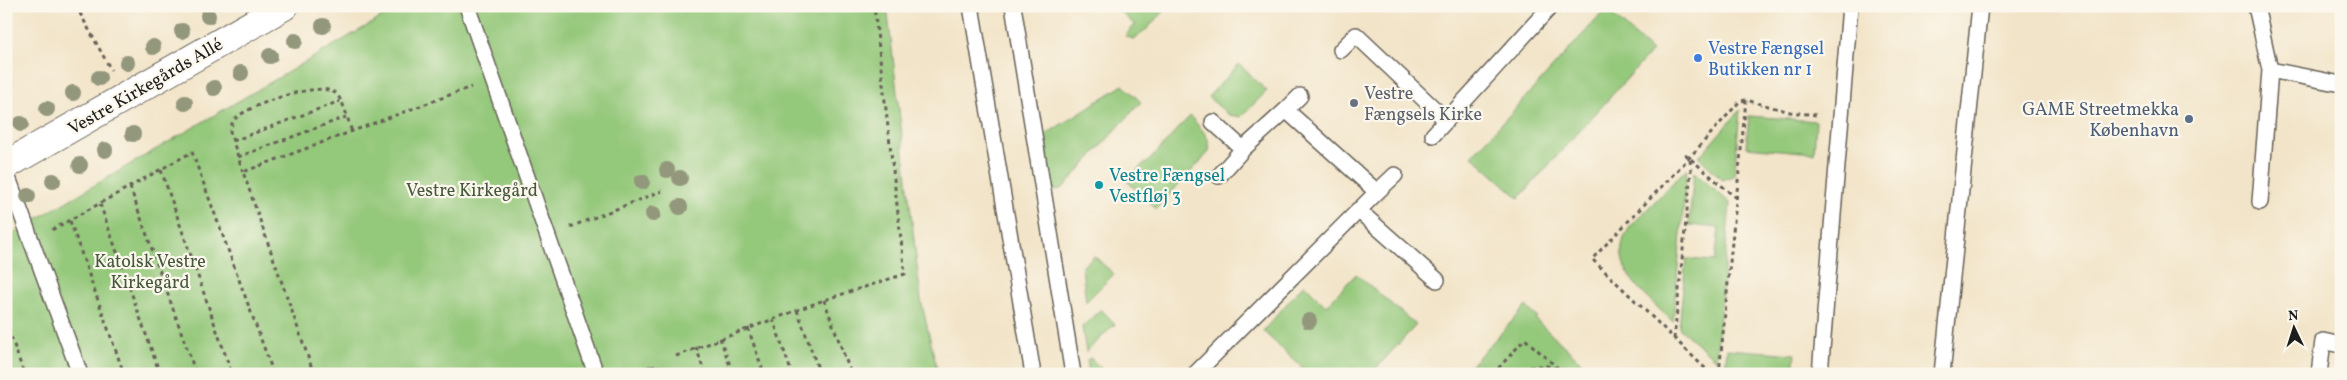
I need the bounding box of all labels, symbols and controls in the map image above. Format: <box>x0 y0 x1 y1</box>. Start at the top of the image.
street label: Vestre Kirkegårds Allé <box>64 33 228 142</box>
place label: Vestre Fængsel Butikken nr 1 <box>1708 37 1824 83</box>
marker: Vestre Fængsel Butikken nr 1 <box>1692 52 1704 64</box>
place label: Vestre Fængsels Kirke <box>1364 82 1482 128</box>
marker: Vestre Fængsels Kirke <box>1348 97 1360 109</box>
place label: GAME Streetmekka København <box>2022 98 2179 144</box>
marker: GAME Streetmekka København <box>2183 113 2195 125</box>
place label: Vestre Fængsel Vestfløj 3 <box>1109 164 1225 210</box>
park label: Vestre Kirkegård <box>406 179 538 204</box>
marker: Vestre Fængsel Vestfløj 3 <box>1093 179 1105 191</box>
park label: Katolsk Vestre Kirkegård <box>94 250 206 296</box>
north arrow <box>2270 302 2320 352</box>
text: N <box>2287 307 2299 326</box>

